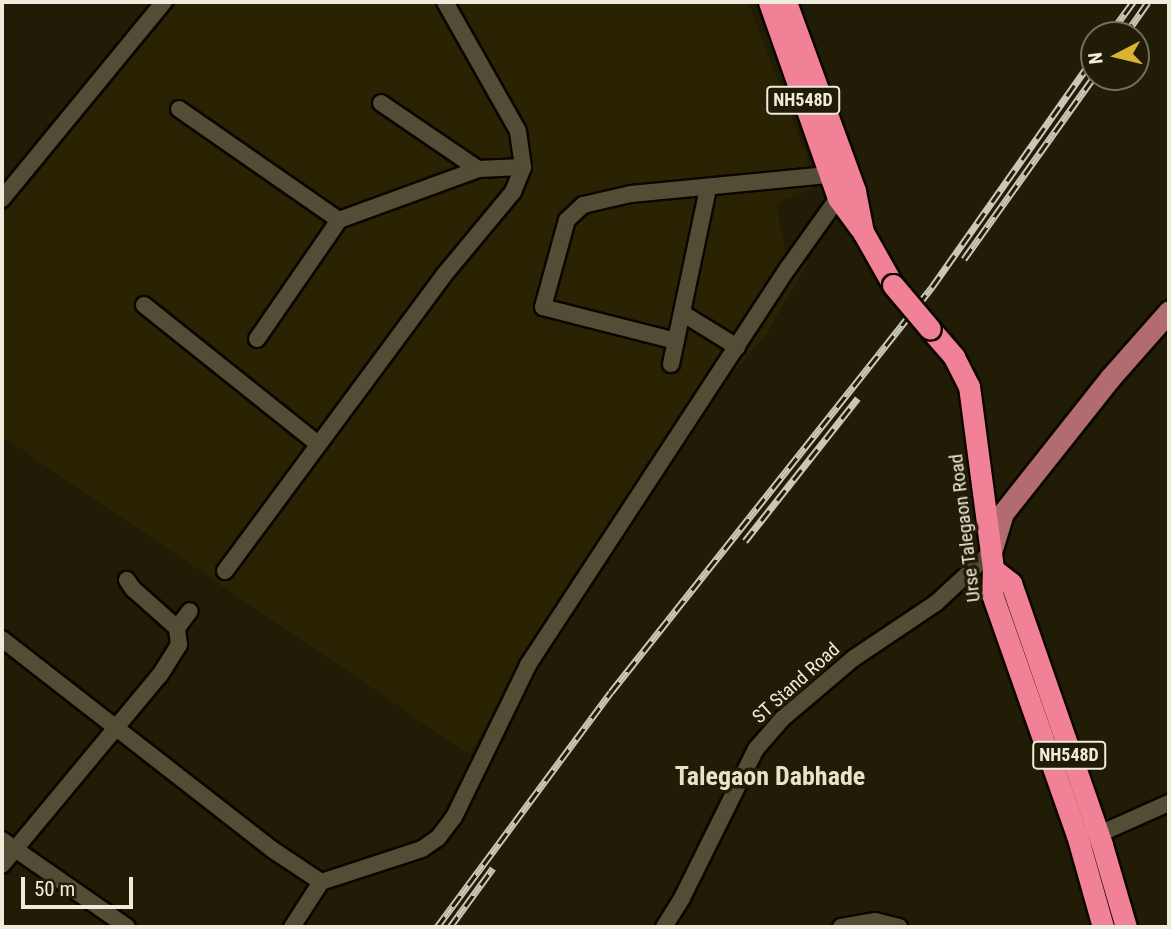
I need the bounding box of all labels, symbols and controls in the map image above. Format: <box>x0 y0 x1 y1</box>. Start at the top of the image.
north arrow <box>1080 21 1150 91</box>
text: N <box>1084 51 1108 66</box>
road number: NH548D <box>764 86 842 114</box>
street label: Urse Talegaon Road <box>945 453 985 603</box>
street label: ST Stand Road <box>748 638 844 728</box>
road number: NH548D <box>1030 740 1108 770</box>
district label: Talegaon Dabhade <box>675 761 865 793</box>
scale bar <box>24 862 136 906</box>
text: 50 m <box>34 877 75 901</box>

